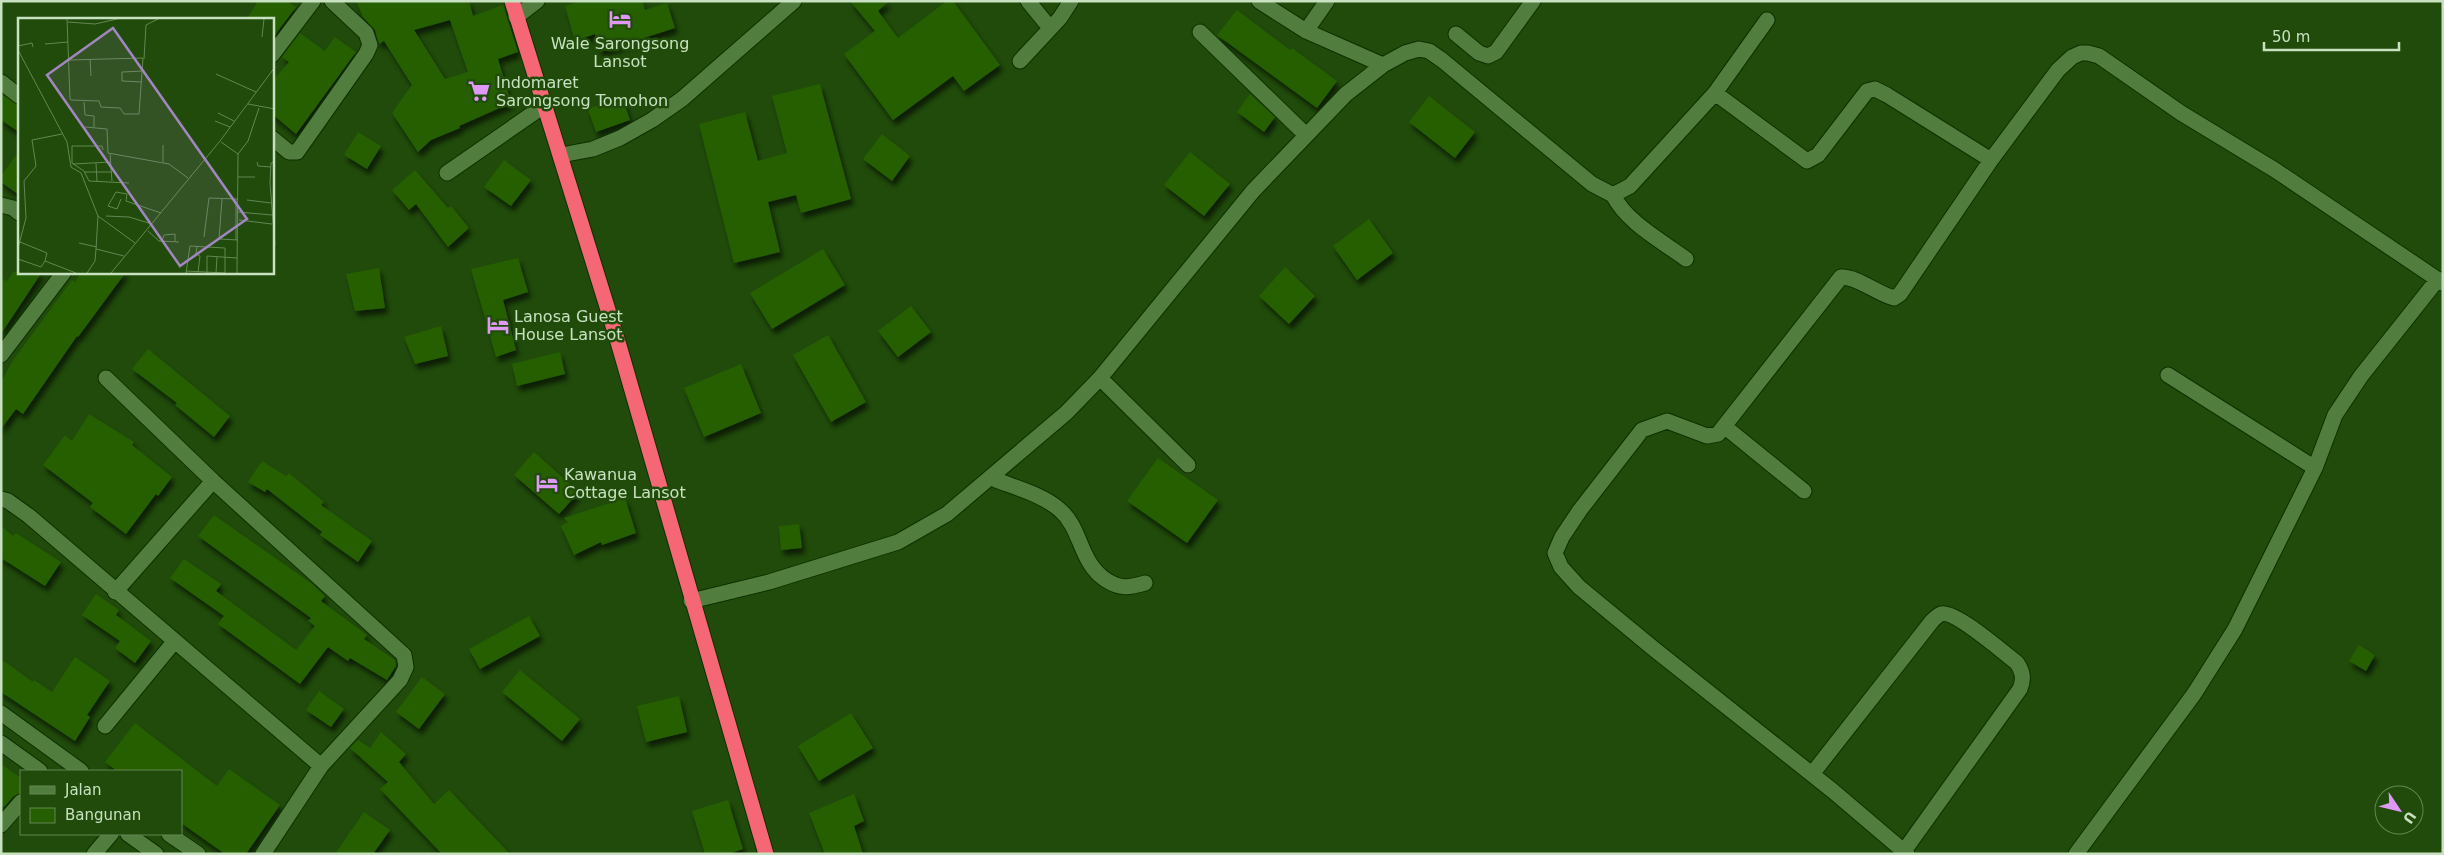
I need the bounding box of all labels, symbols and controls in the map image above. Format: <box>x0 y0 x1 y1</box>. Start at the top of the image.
hotel icon: Wale Sarongsong Lansot <box>607 6 633 32</box>
inset map <box>18 18 274 274</box>
scale bar <box>2264 20 2399 52</box>
text: 50 m <box>2272 28 2310 46</box>
place label: Wale Sarongsong Lansot <box>551 34 689 71</box>
place label: Indomaret Sarongsong Tomohon <box>496 73 668 110</box>
supermarket icon: Indomaret Sarongsong Tomohon <box>466 78 492 104</box>
place label: Lanosa Guest House Lansot <box>514 307 623 344</box>
hotel icon: Lanosa Guest House Lansot <box>485 312 511 338</box>
place label: Kawanua Cottage Lansot <box>564 465 686 502</box>
hotel icon: Kawanua Cottage Lansot <box>534 470 560 496</box>
legend <box>20 770 182 835</box>
text: Jalan <box>64 781 101 799</box>
north arrow <box>2374 785 2424 835</box>
text: Bangunan <box>65 806 141 824</box>
text: U <box>2400 808 2419 827</box>

